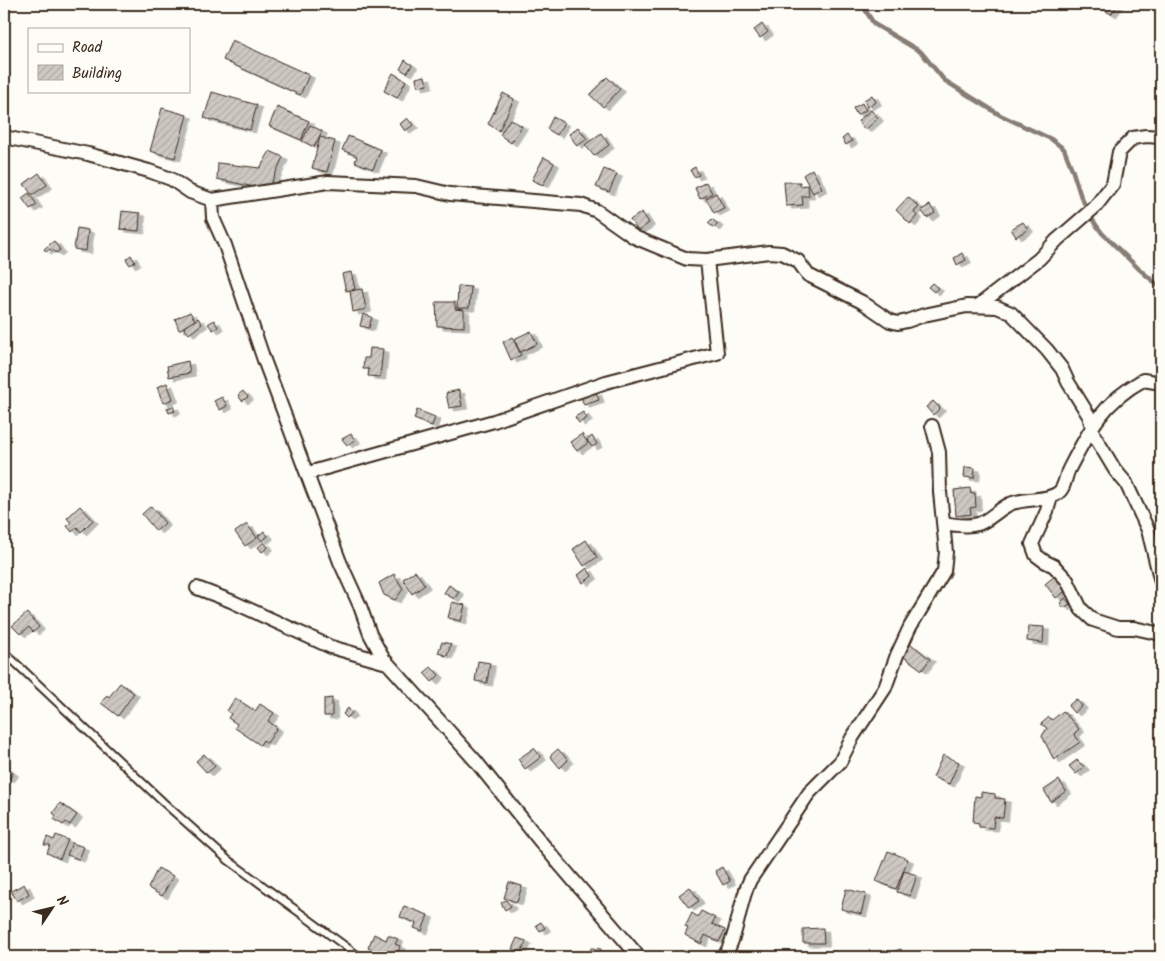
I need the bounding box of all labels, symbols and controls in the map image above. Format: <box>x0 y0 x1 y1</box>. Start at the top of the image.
legend <box>28 28 190 92</box>
text: Road <box>72 36 103 60</box>
text: Building <box>72 62 122 86</box>
north arrow <box>28 884 78 934</box>
text: N <box>50 891 73 911</box>

